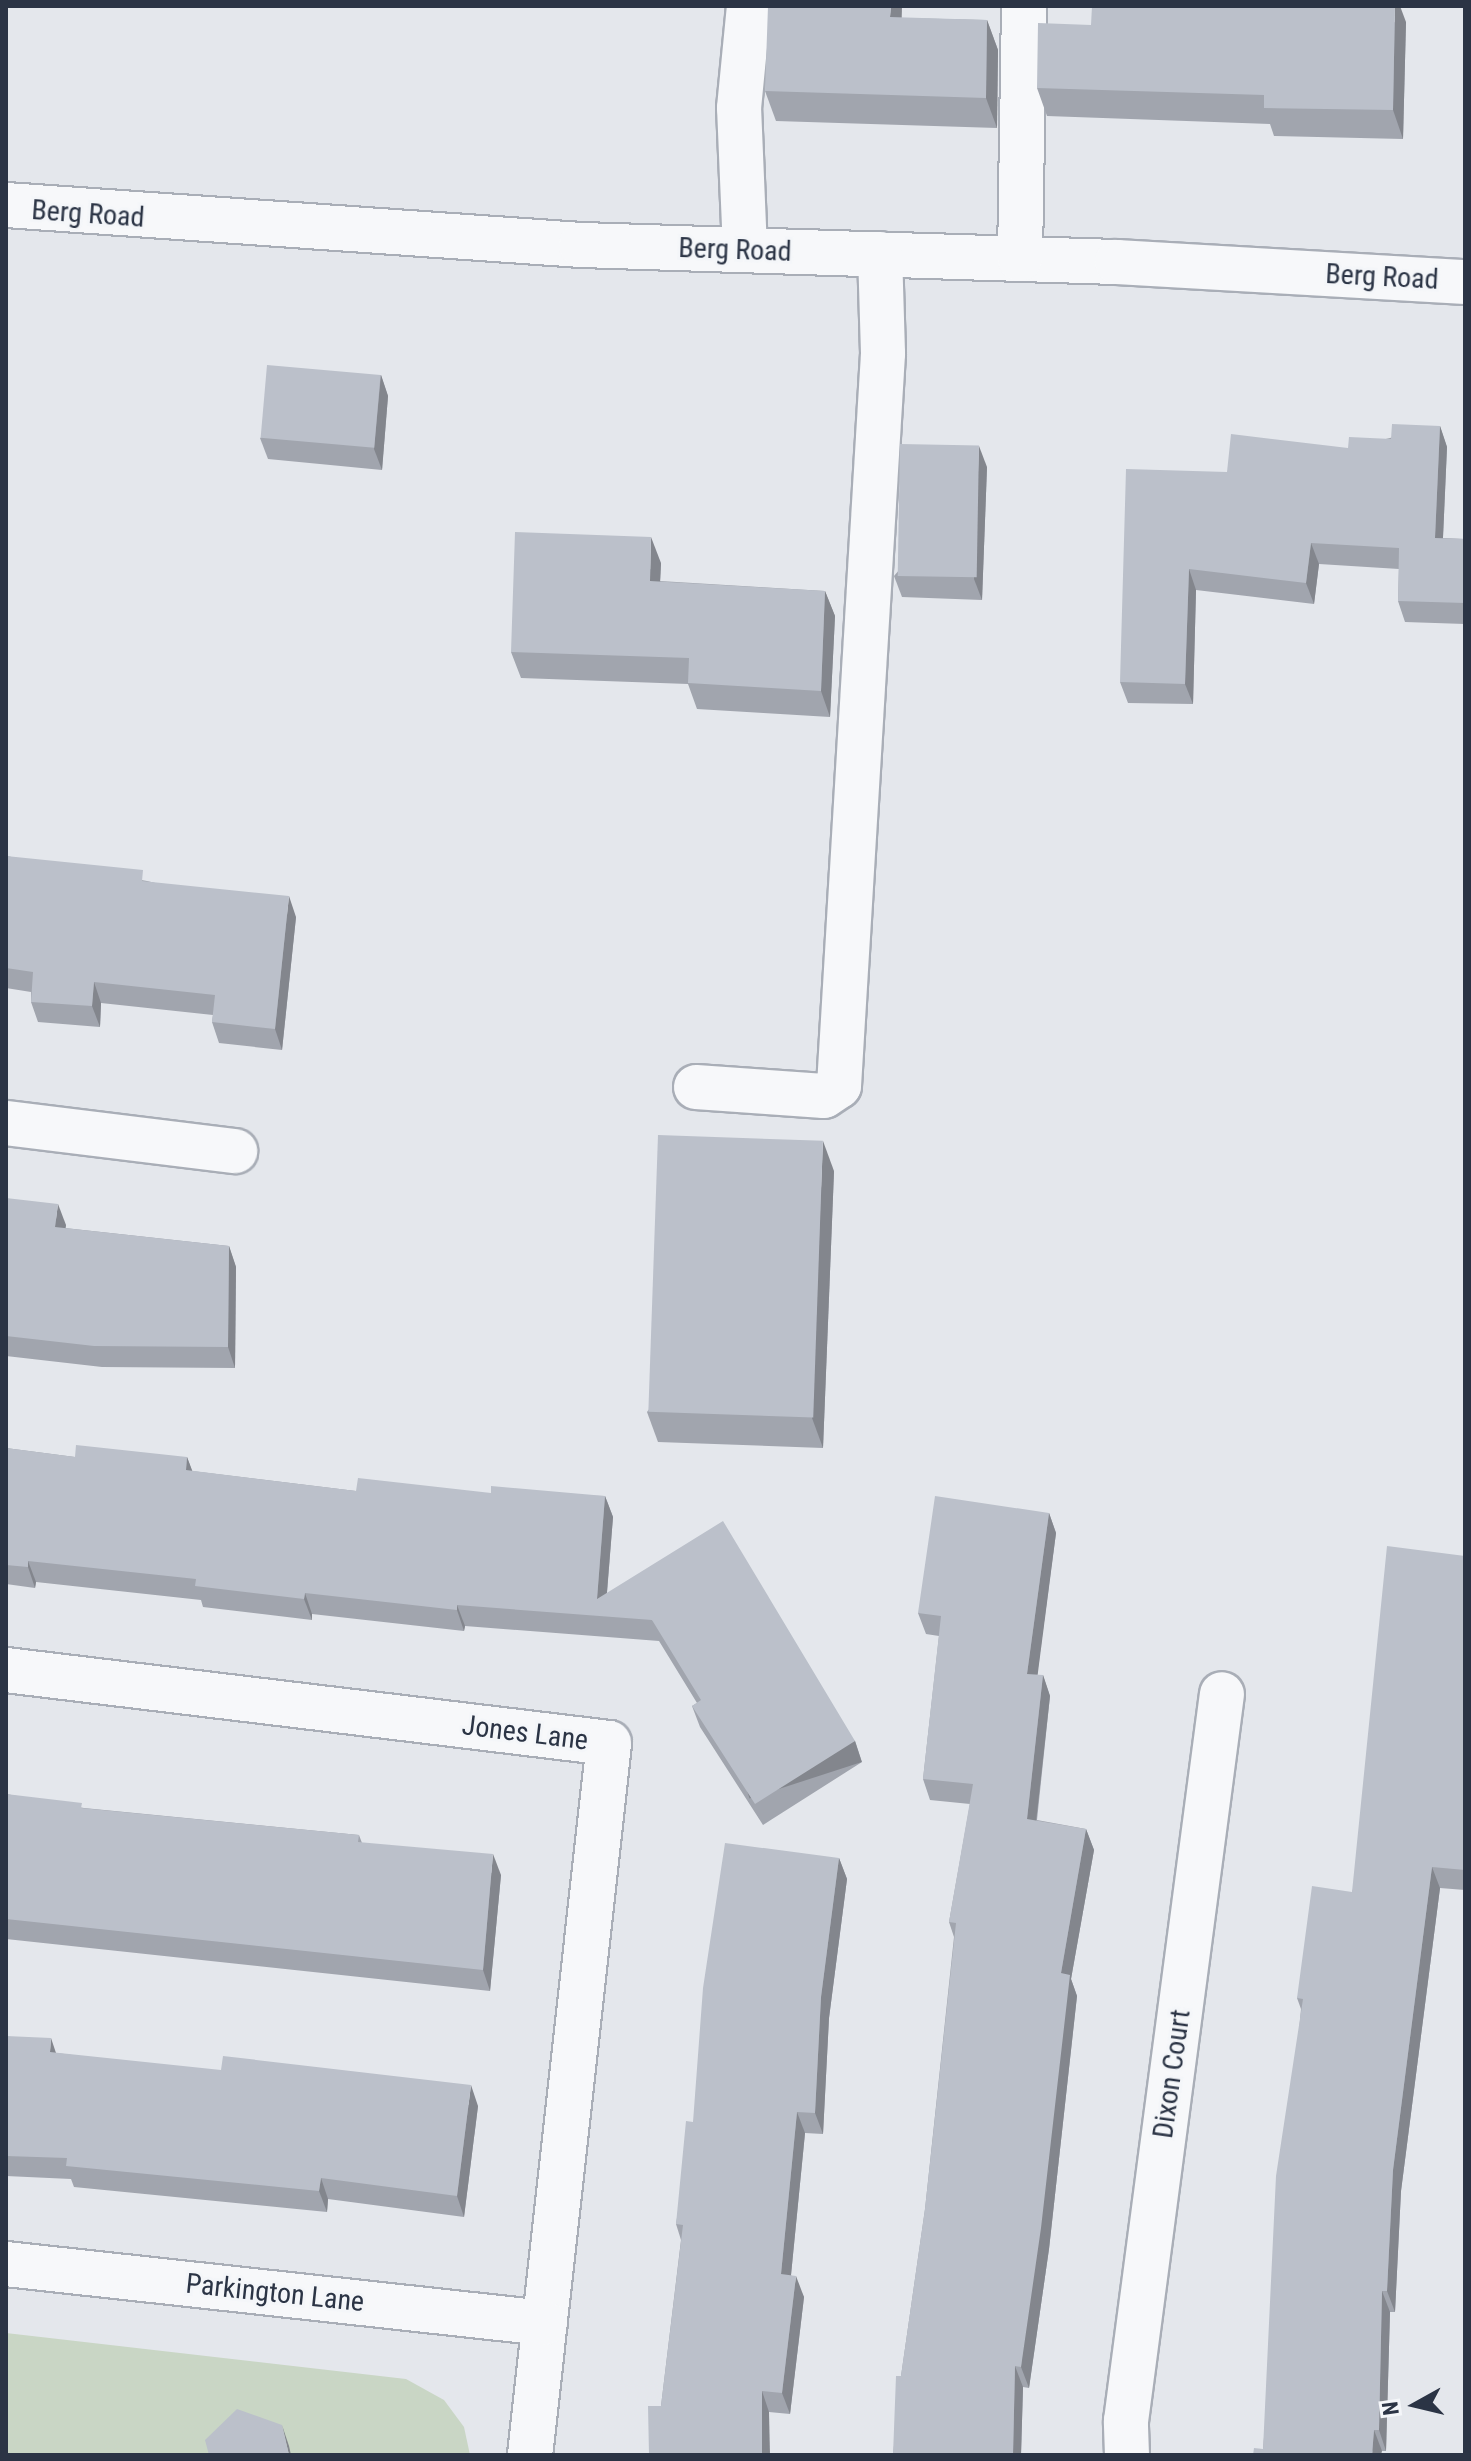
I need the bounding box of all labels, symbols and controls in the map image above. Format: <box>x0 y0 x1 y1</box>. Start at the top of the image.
street label: Berg Road <box>30 193 146 235</box>
street label: Berg Road <box>678 231 792 269</box>
street label: Berg Road <box>1325 257 1439 297</box>
street label: Jones Lane <box>460 1709 590 1757</box>
street label: Dixon Court <box>1146 2008 1198 2140</box>
street label: Parkington Lane <box>184 2267 366 2319</box>
north arrow <box>1375 2365 1455 2445</box>
text: N <box>1377 2400 1404 2417</box>

